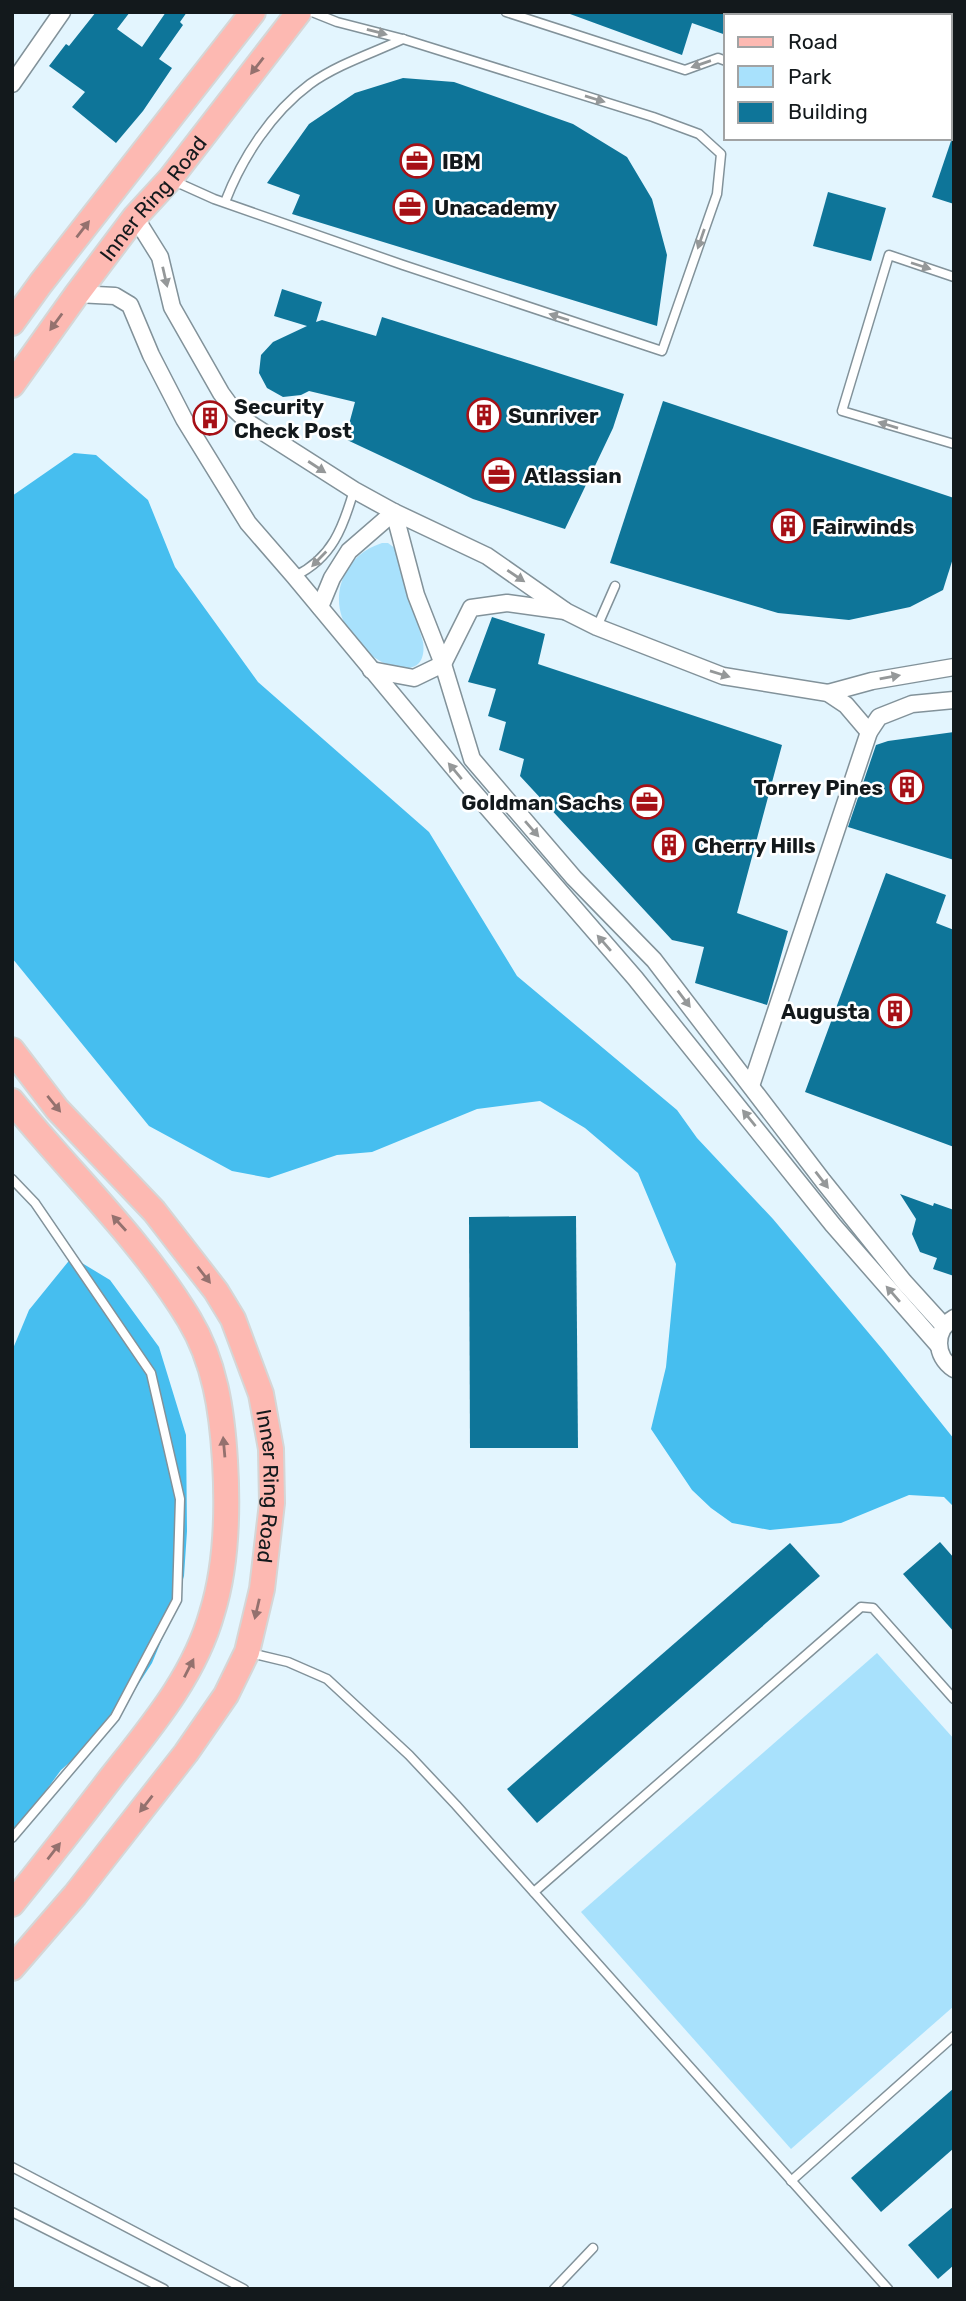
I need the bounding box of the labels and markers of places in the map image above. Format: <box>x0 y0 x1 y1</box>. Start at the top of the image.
office icon: IBM <box>398 142 436 180</box>
place label: IBM <box>442 149 481 174</box>
office icon: Unacademy <box>391 188 429 226</box>
place label: Unacademy <box>434 195 557 220</box>
place label: Security Check Post <box>234 394 352 443</box>
building icon: Sunriver <box>465 396 503 434</box>
building icon: Security Check Post <box>191 399 229 437</box>
place label: Sunriver <box>508 403 599 428</box>
office icon: Atlassian <box>480 456 518 494</box>
place label: Atlassian <box>524 463 622 488</box>
building icon: Fairwinds <box>769 507 807 545</box>
place label: Fairwinds <box>812 514 914 539</box>
building icon: Torrey Pines <box>888 768 926 806</box>
place label: Torrey Pines <box>754 775 883 800</box>
office icon: Goldman Sachs <box>628 783 666 821</box>
place label: Goldman Sachs <box>461 790 622 815</box>
building icon: Cherry Hills <box>650 826 688 864</box>
place label: Cherry Hills <box>694 833 816 858</box>
building icon: Augusta <box>876 992 914 1030</box>
place label: Augusta <box>781 999 870 1024</box>

